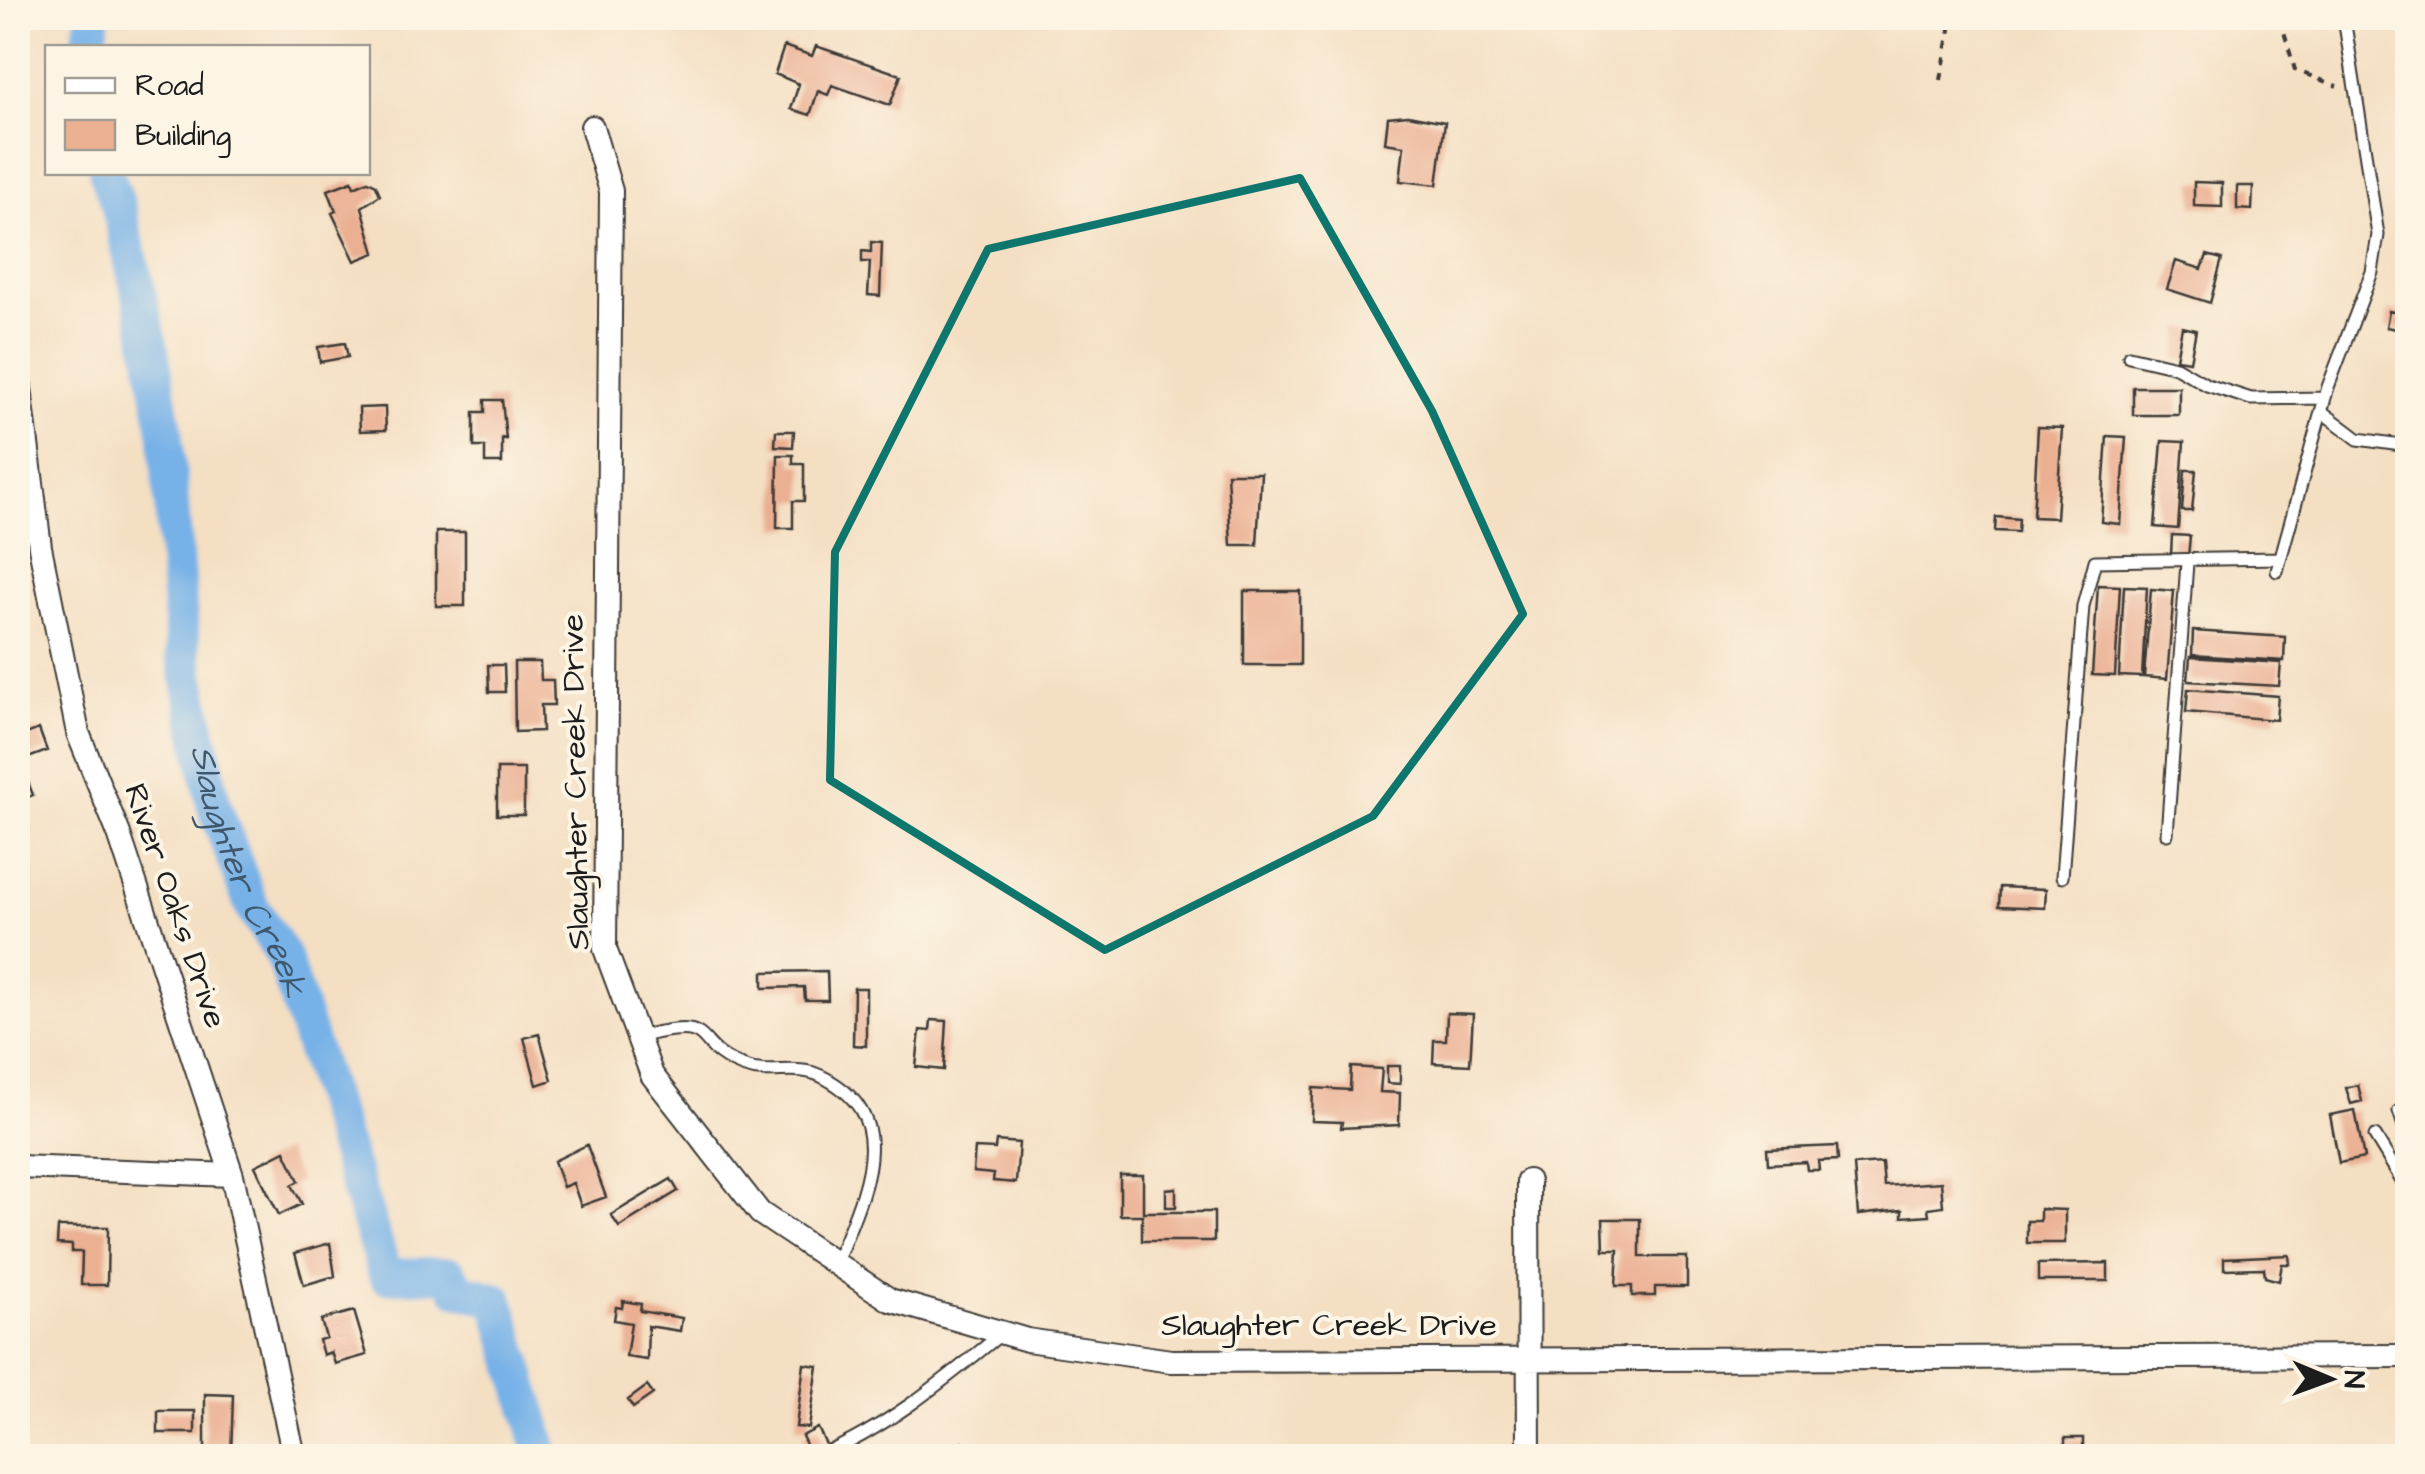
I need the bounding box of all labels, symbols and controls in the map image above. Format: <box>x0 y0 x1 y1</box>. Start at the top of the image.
legend <box>45 45 370 175</box>
text: Road <box>135 65 204 107</box>
text: Building <box>135 115 231 158</box>
street label: Slaughter Creek Drive <box>551 614 601 950</box>
water label: Slaughter Creek <box>178 741 320 1005</box>
street label: River Oaks Drive <box>112 778 238 1034</box>
street label: Slaughter Creek Drive <box>1161 1303 1497 1348</box>
north arrow <box>2280 1329 2380 1429</box>
text: N <box>2334 1370 2373 1389</box>

